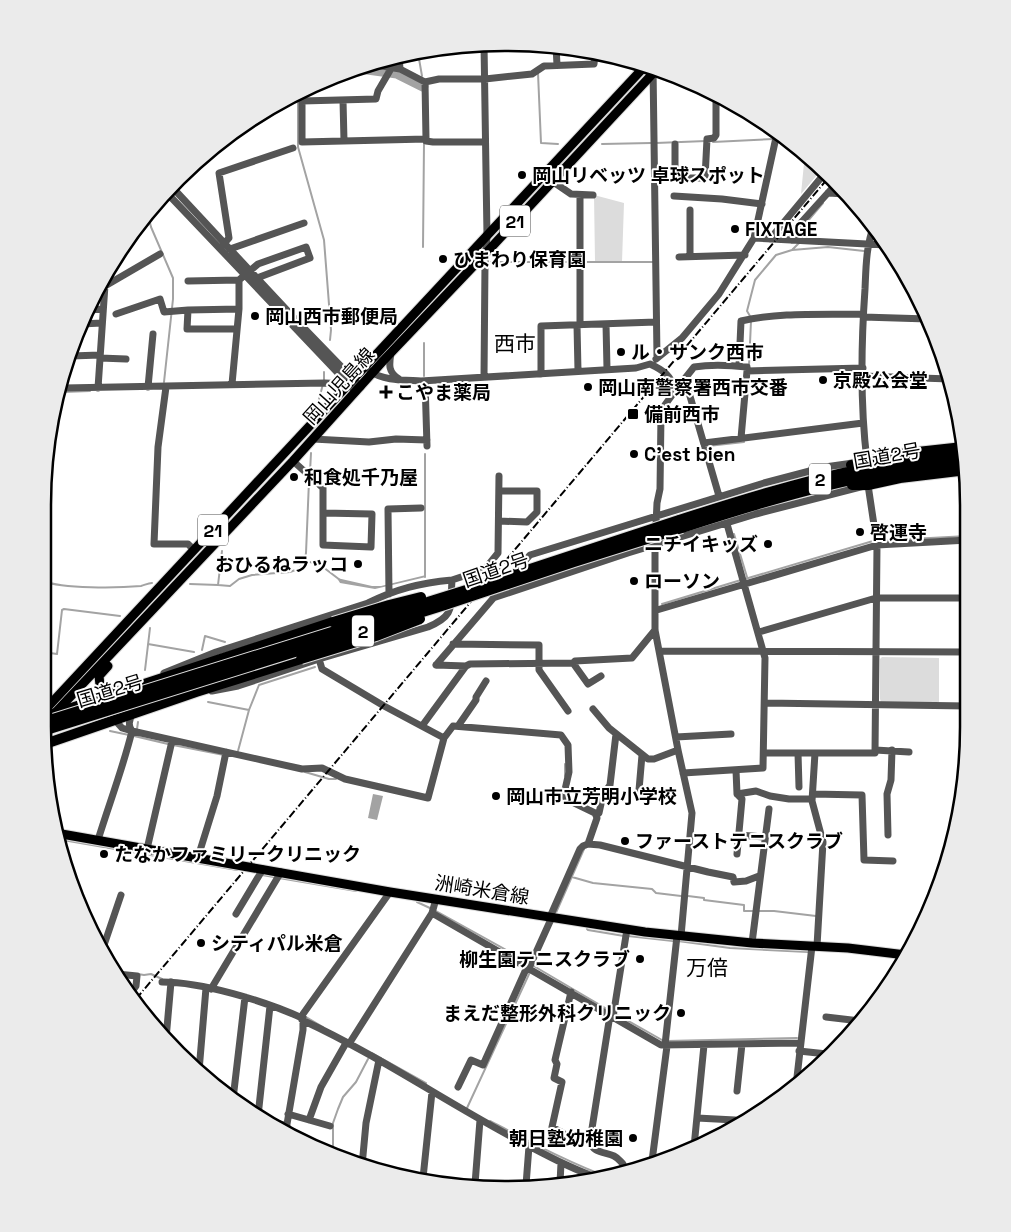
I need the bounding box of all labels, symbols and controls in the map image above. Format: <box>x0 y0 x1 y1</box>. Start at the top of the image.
place label: 岡山リベッツ 卓球スポット <box>532 163 765 188</box>
marker: 岡山リベッツ 卓球スポット <box>516 169 528 181</box>
road number: 21 <box>500 206 530 237</box>
place label: FIXTAGE <box>745 217 817 242</box>
marker: FIXTAGE <box>729 223 741 235</box>
place label: ひまわり保育園 <box>453 247 586 272</box>
marker: ひまわり保育園 <box>437 253 449 265</box>
place label: 岡山西市郵便局 <box>265 304 398 329</box>
marker: 岡山西市郵便局 <box>249 310 261 322</box>
district label: 西市 <box>494 330 536 357</box>
place label: ル・サンク西市 <box>631 340 764 365</box>
street label: 岡山児島線 <box>298 342 380 430</box>
marker: ル・サンク西市 <box>615 346 627 358</box>
place label: 京殿公会堂 <box>833 368 928 393</box>
marker: 京殿公会堂 <box>817 374 829 386</box>
place label: 岡山南警察署西市交番 <box>598 375 788 400</box>
place label: こやま薬局 <box>396 380 491 405</box>
marker: 岡山南警察署西市交番 <box>582 381 594 393</box>
marker: こやま薬局 <box>380 386 392 398</box>
place label: 備前西市 <box>644 402 720 427</box>
marker: 備前西市 <box>626 407 640 421</box>
street label: 国道2号 <box>851 438 923 474</box>
place label: C'est bien <box>644 442 735 467</box>
marker: C'est bien <box>628 448 640 460</box>
road number: 2 <box>809 464 831 494</box>
place label: 和食処千乃屋 <box>304 465 418 490</box>
marker: 和食処千乃屋 <box>288 471 300 483</box>
road number: 21 <box>198 514 228 546</box>
place label: 啓運寺 <box>870 520 927 545</box>
marker: 啓運寺 <box>854 526 866 538</box>
place label: ニチイキッズ <box>644 532 758 557</box>
marker: ニチイキッズ <box>762 538 774 550</box>
street label: 国道2号 <box>460 547 532 593</box>
place label: おひるねラッコ <box>215 552 348 577</box>
marker: おひるねラッコ <box>352 558 364 570</box>
place label: ローソン <box>644 569 720 594</box>
marker: ローソン <box>628 575 640 587</box>
road number: 2 <box>352 616 374 646</box>
street label: 国道2号 <box>74 669 146 713</box>
place label: 岡山市立芳明小学校 <box>506 784 677 809</box>
marker: 岡山市立芳明小学校 <box>490 790 502 802</box>
place label: ファーストテニスクラブ <box>635 829 843 854</box>
marker: ファーストテニスクラブ <box>619 835 631 847</box>
place label: たなかファミリークリニック <box>114 842 361 867</box>
marker: たなかファミリークリニック <box>98 848 110 860</box>
street label: 洲崎米倉線 <box>433 870 531 910</box>
place label: シティパル米倉 <box>211 931 343 956</box>
marker: シティパル米倉 <box>195 937 207 949</box>
place label: 柳生園テニスクラブ <box>459 947 630 972</box>
marker: 柳生園テニスクラブ <box>634 953 646 965</box>
district label: 万倍 <box>686 954 728 981</box>
place label: まえだ整形外科クリニック <box>443 1001 671 1026</box>
marker: まえだ整形外科クリニック <box>675 1007 687 1019</box>
place label: 朝日塾幼稚園 <box>509 1126 623 1151</box>
marker: 朝日塾幼稚園 <box>627 1132 639 1144</box>

